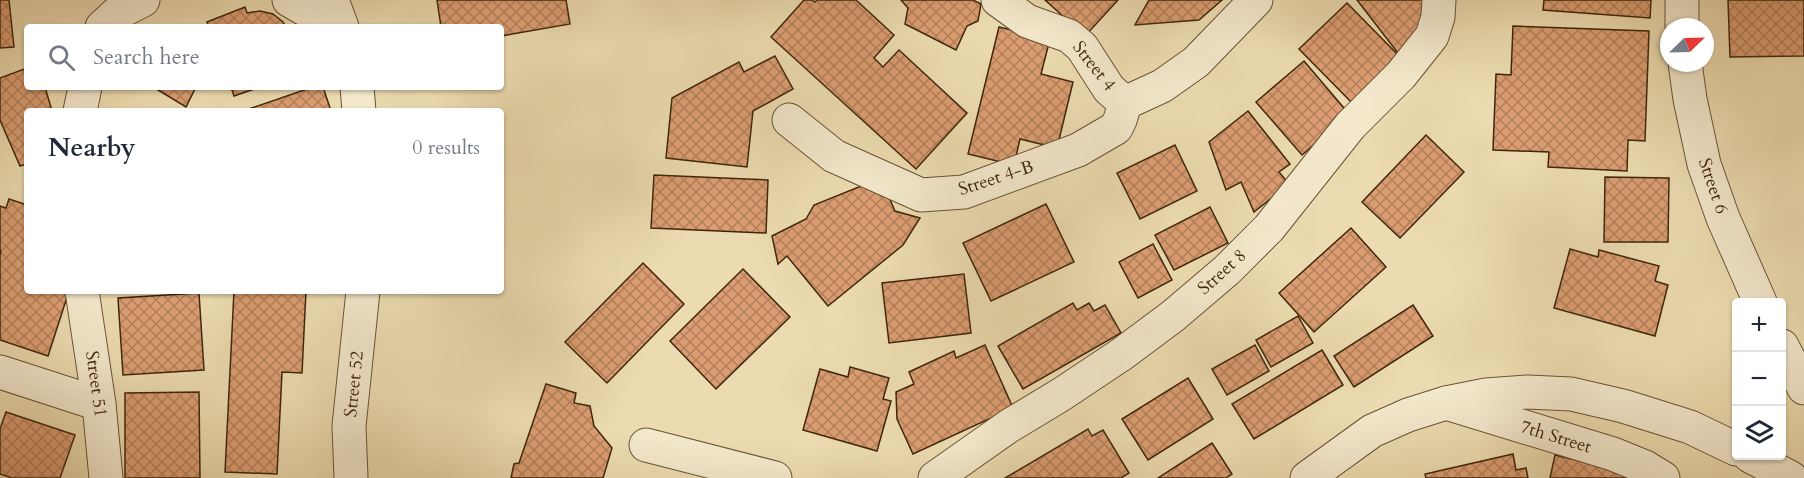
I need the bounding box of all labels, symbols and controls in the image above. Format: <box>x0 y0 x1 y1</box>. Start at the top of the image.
north arrow <box>1660 18 1714 72</box>
search box <box>24 24 504 90</box>
street label: Street 4 <box>1066 36 1122 96</box>
icon: search <box>45 41 78 74</box>
text: Search here <box>93 42 200 72</box>
text: Nearby <box>48 130 136 165</box>
text: 0 results <box>412 134 480 161</box>
street label: Street 4-B <box>955 154 1037 202</box>
street label: Street 6 <box>1692 155 1734 217</box>
street label: Street 8 <box>1192 244 1252 300</box>
map controls <box>1732 298 1786 460</box>
button: + <box>1732 298 1786 352</box>
street label: Street 51 <box>79 349 113 419</box>
street label: Street 52 <box>338 350 370 418</box>
button: − <box>1732 352 1786 406</box>
button: layers <box>1732 406 1786 460</box>
street label: 7th Street <box>1517 414 1595 460</box>

